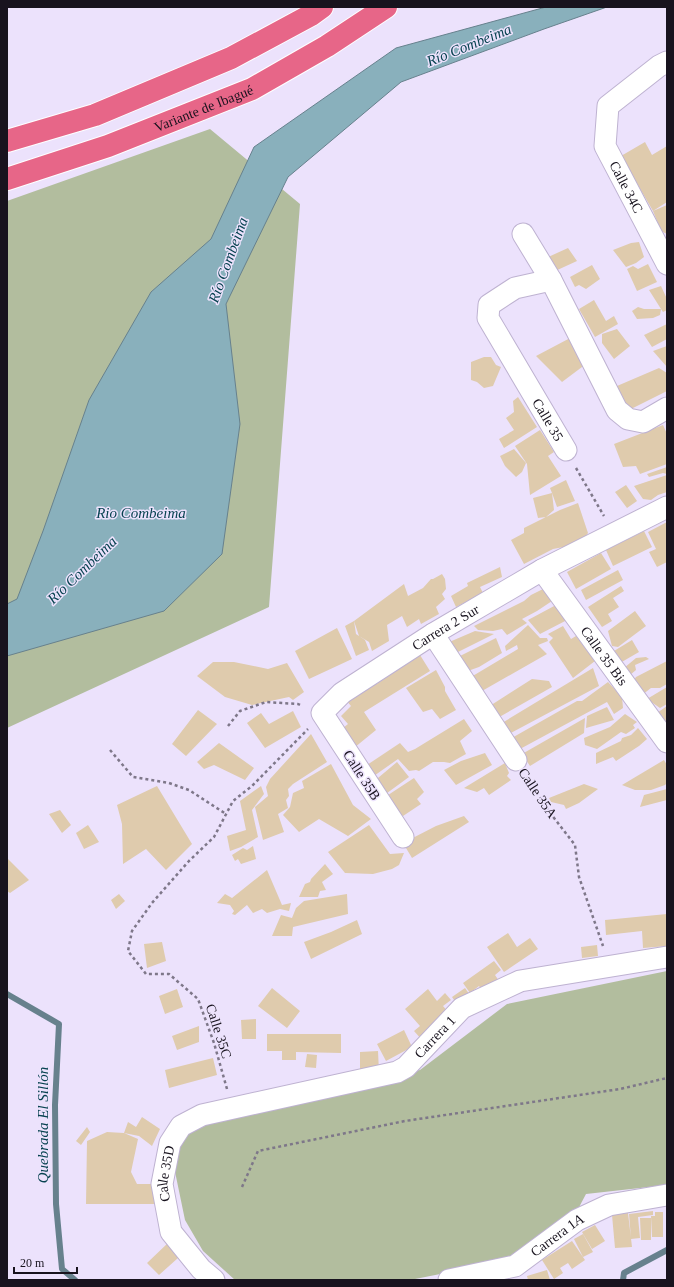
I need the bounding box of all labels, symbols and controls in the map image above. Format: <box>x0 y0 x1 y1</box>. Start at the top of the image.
water label: Río Combeima <box>424 21 514 70</box>
street label: Variante de Ibagué <box>152 82 255 135</box>
street label: Calle 34C <box>606 159 646 216</box>
water label: Río Combeima <box>205 215 251 306</box>
street label: Calle 35 <box>529 396 566 444</box>
water label: Rio Combeima <box>95 505 186 521</box>
water label: Río Combeima <box>44 533 120 608</box>
street label: Carrera 2 Sur <box>409 602 482 654</box>
street label: Calle 35 Bis <box>577 624 630 688</box>
street label: Calle 35B <box>340 748 383 803</box>
street label: Calle 35A <box>515 765 560 822</box>
street label: Calle 35C <box>203 1002 234 1060</box>
street label: Carrera 1 <box>412 1013 459 1061</box>
water label: Quebrada El Sillón <box>35 1067 51 1183</box>
street label: Calle 35D <box>155 1144 177 1203</box>
street label: Carrera 1A <box>528 1210 587 1260</box>
scale bar <box>14 1249 77 1275</box>
text: 20 m <box>20 1256 45 1270</box>

